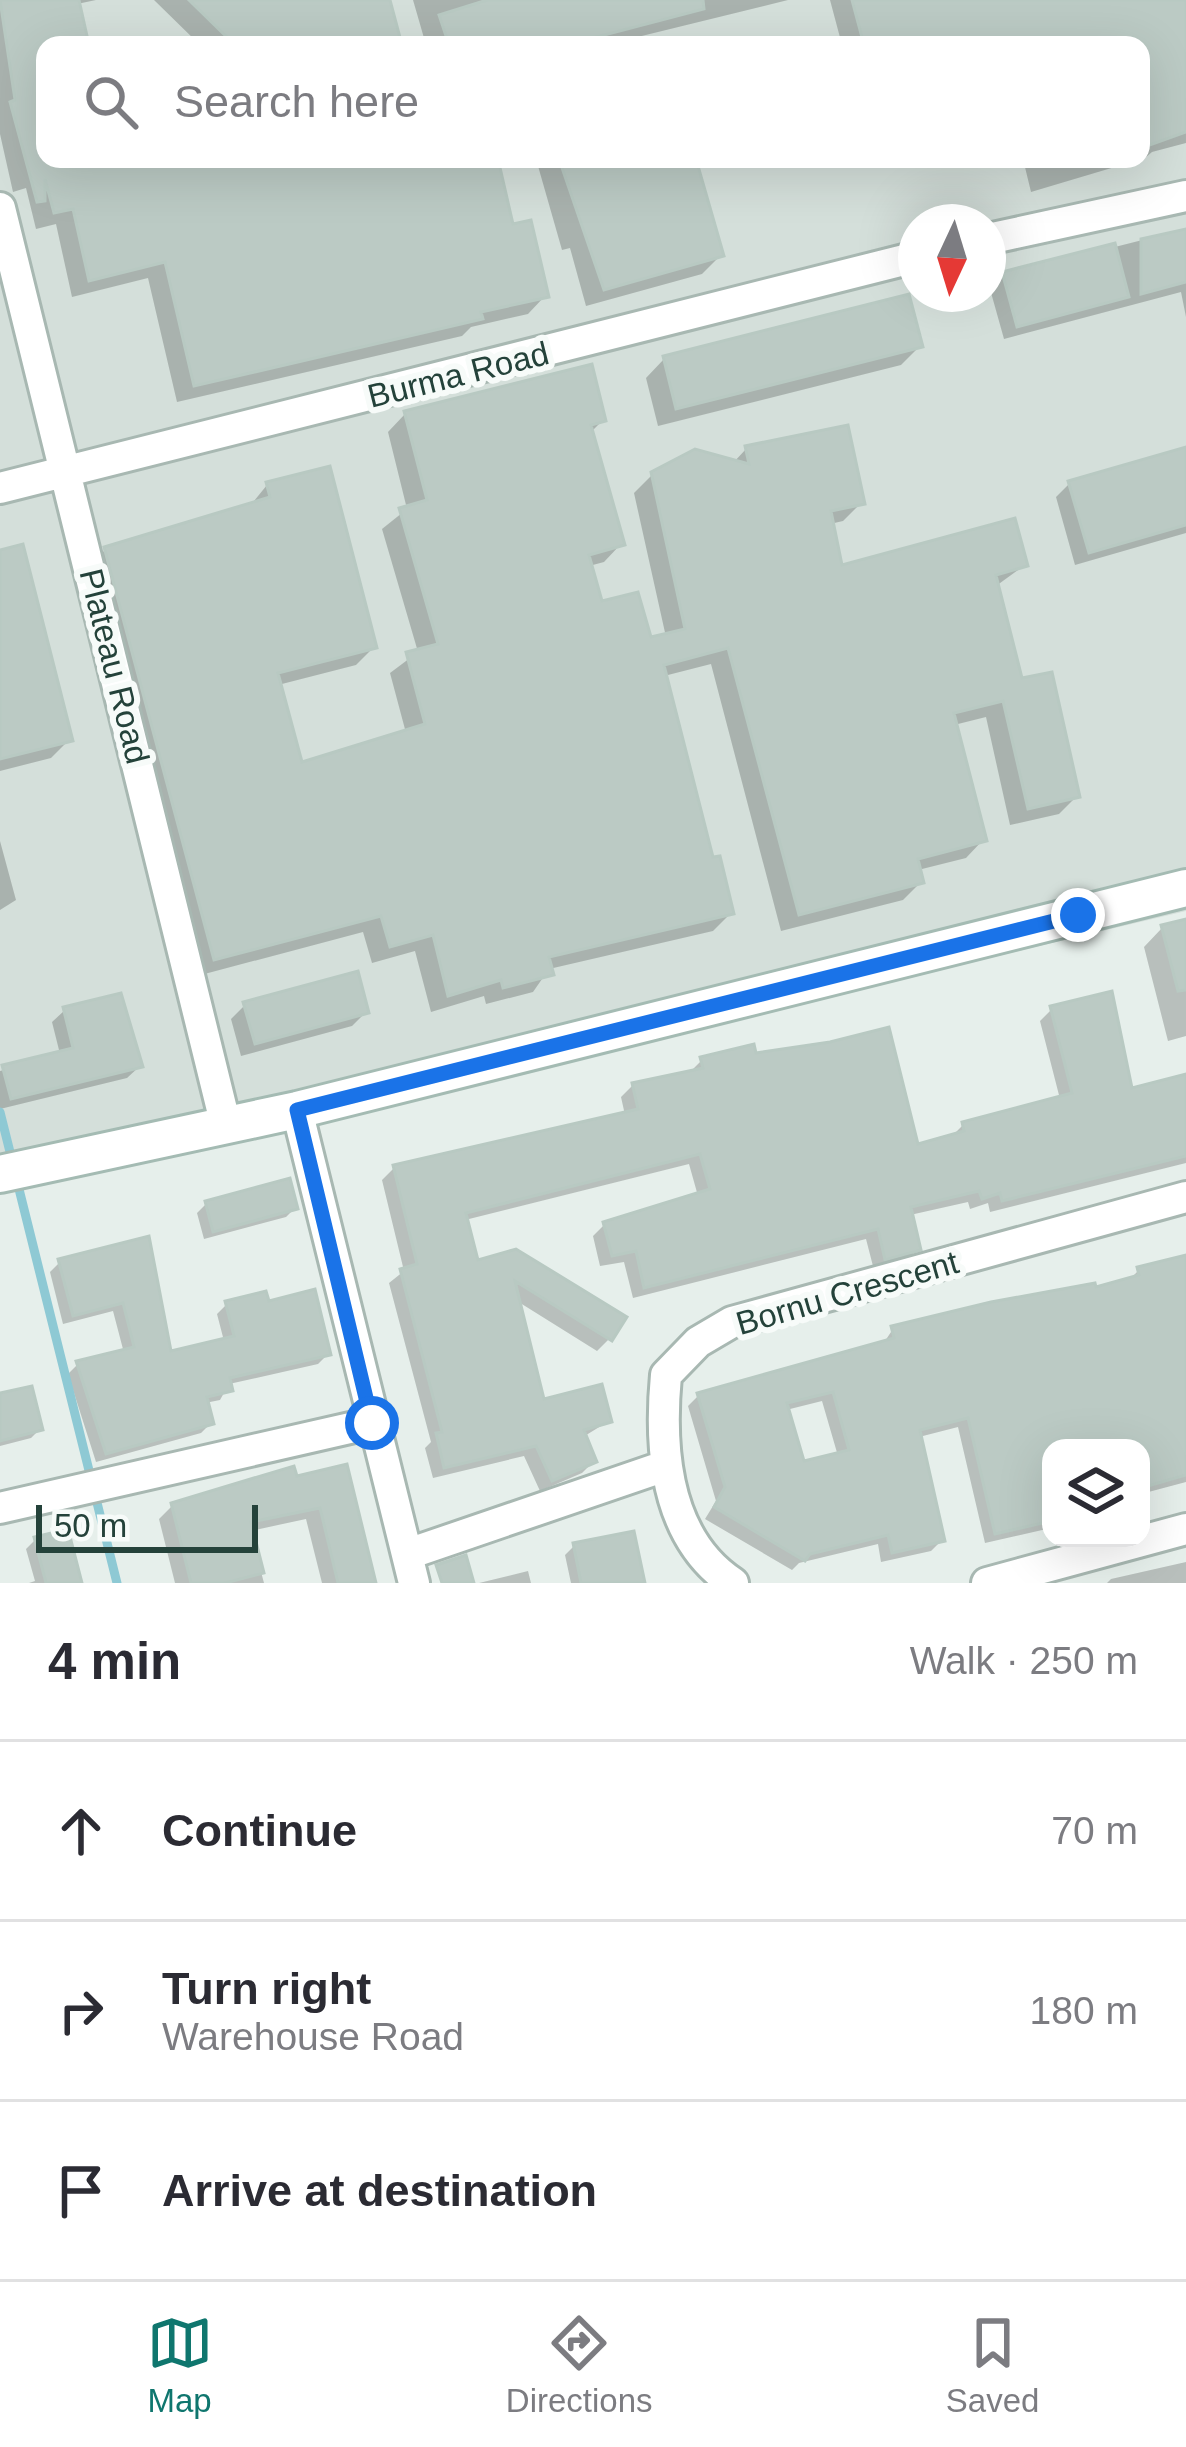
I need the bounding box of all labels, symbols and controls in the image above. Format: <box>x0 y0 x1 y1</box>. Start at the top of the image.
search box <box>36 36 1150 168</box>
icon: search <box>78 69 144 135</box>
text: Search here <box>174 76 419 127</box>
north arrow <box>898 204 1006 312</box>
street label: Burma Road <box>364 334 552 415</box>
street label: Plateau Road <box>72 565 157 768</box>
route end <box>1051 888 1105 942</box>
street label: Bornu Crescent <box>732 1243 962 1342</box>
route start <box>345 1396 399 1450</box>
map controls <box>1042 1439 1150 1547</box>
button: layers <box>1042 1439 1150 1547</box>
scale bar <box>36 1499 258 1552</box>
text: 50 m <box>54 1507 127 1544</box>
text: 4 min <box>48 1633 181 1690</box>
text: Walk · 250 m <box>910 1639 1138 1682</box>
icon: ahead <box>48 1798 114 1864</box>
text: Continue <box>162 1805 357 1856</box>
text: 70 m <box>1051 1809 1138 1852</box>
text: Turn right <box>162 1963 371 2014</box>
icon: right <box>48 1978 114 2044</box>
text: 180 m <box>1030 1989 1138 2032</box>
text: Warehouse Road <box>162 2015 464 2058</box>
icon: arrive <box>48 2158 114 2224</box>
text: Arrive at destination <box>162 2165 597 2216</box>
tab: Map <box>147 2310 213 2420</box>
tab: Directions <box>506 2310 653 2420</box>
tab: Saved <box>946 2310 1039 2420</box>

